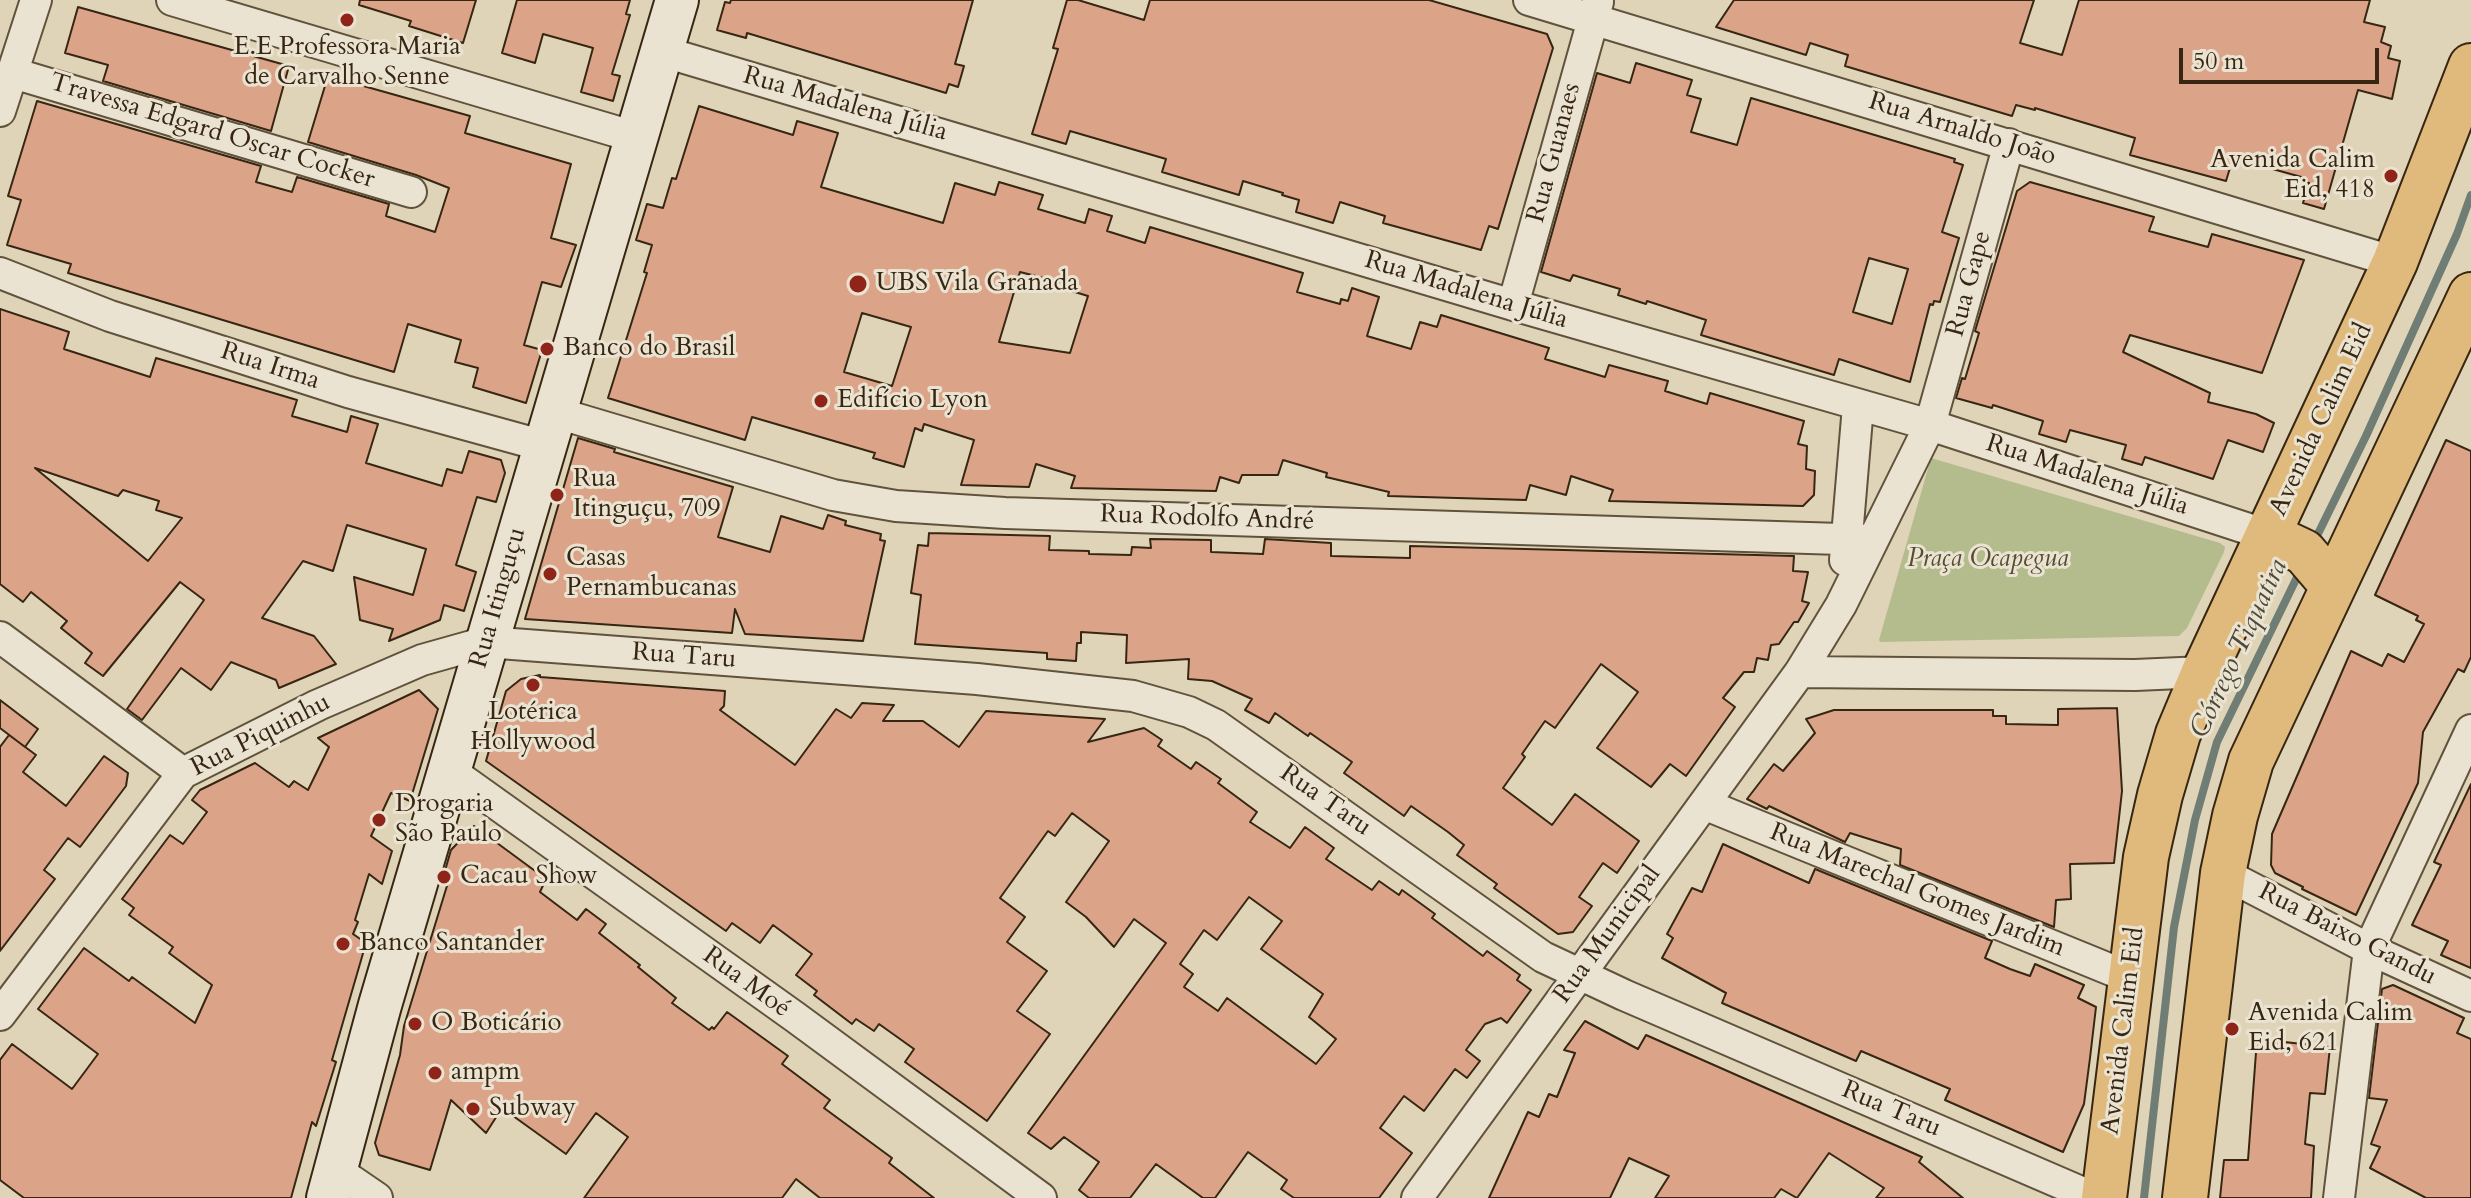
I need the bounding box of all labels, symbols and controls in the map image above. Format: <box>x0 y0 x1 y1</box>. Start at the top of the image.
marker: E.E Professora Maria de Carvalho Senne <box>338 11 356 29</box>
place label: E.E Professora Maria de Carvalho Senne <box>233 32 461 94</box>
scale bar <box>2183 32 2383 82</box>
text: 50 m <box>2193 45 2244 78</box>
street label: Rua Madalena Júlia <box>739 61 951 149</box>
street label: Travessa Edgard Oscar Cocker <box>46 68 378 196</box>
street label: Rua Guanaes <box>1521 80 1589 226</box>
street label: Rua Arnaldo João <box>1865 87 2059 173</box>
place label: Avenida Calim Eid, 418 <box>2210 145 2375 206</box>
marker: Avenida Calim Eid, 418 <box>2382 167 2400 185</box>
street label: Rua Gape <box>1941 228 1999 340</box>
street label: Rua Madalena Júlia <box>1361 245 1571 337</box>
place label: UBS Vila Granada <box>876 268 1079 300</box>
marker: UBS Vila Granada <box>847 273 869 295</box>
street label: Avenida Calim Eid <box>2264 319 2380 521</box>
place label: Banco do Brasil <box>563 333 735 365</box>
street label: Rua Irma <box>217 336 323 398</box>
marker: Banco do Brasil <box>538 340 556 358</box>
place label: Edifício Lyon <box>837 385 988 417</box>
marker: Edifício Lyon <box>812 392 830 410</box>
street label: Rua Madalena Júlia <box>1982 429 2192 523</box>
place label: Rua Itinguçu, 709 <box>573 464 721 526</box>
marker: Rua Itinguçu, 709 <box>548 486 566 504</box>
street label: Rua Rodolfo André <box>1099 500 1315 538</box>
street label: Rua Itinguçu <box>464 524 534 672</box>
place label: Casas Pernambucanas <box>566 543 737 604</box>
park label: Praça Ocapegua <box>1907 544 2069 576</box>
water label: Córrego Tiquatira <box>2184 554 2296 744</box>
marker: Casas Pernambucanas <box>541 565 559 583</box>
street label: Rua Taru <box>631 638 737 676</box>
marker: Lotérica Hollywood <box>524 676 542 694</box>
street label: Rua Piquinhu <box>186 688 336 784</box>
place label: Lotérica Hollywood <box>470 697 596 758</box>
street label: Rua Taru <box>1273 758 1377 844</box>
place label: Drogaria São Paulo <box>395 789 502 850</box>
marker: Drogaria São Paulo <box>370 811 388 829</box>
street label: Rua Marechal Gomes Jardim <box>1765 817 2069 965</box>
street label: Rua Municipal <box>1548 860 1668 1010</box>
place label: Cacau Show <box>460 861 598 893</box>
marker: Cacau Show <box>435 868 453 886</box>
street label: Rua Baixo Gandu <box>2253 877 2441 993</box>
street label: Avenida Calim Eid <box>2096 925 2152 1137</box>
place label: Banco Santander <box>359 928 544 960</box>
marker: Banco Santander <box>334 935 352 953</box>
street label: Rua Moé <box>696 941 796 1025</box>
place label: Avenida Calim Eid, 621 <box>2248 998 2413 1060</box>
place label: O Boticário <box>431 1008 562 1040</box>
marker: O Boticário <box>406 1015 424 1033</box>
marker: Avenida Calim Eid, 621 <box>2223 1020 2241 1038</box>
place label: ampm <box>451 1057 520 1089</box>
marker: ampm <box>426 1064 444 1082</box>
street label: Rua Taru <box>1837 1075 1945 1145</box>
place label: Subway <box>489 1093 576 1125</box>
marker: Subway <box>464 1100 482 1118</box>

